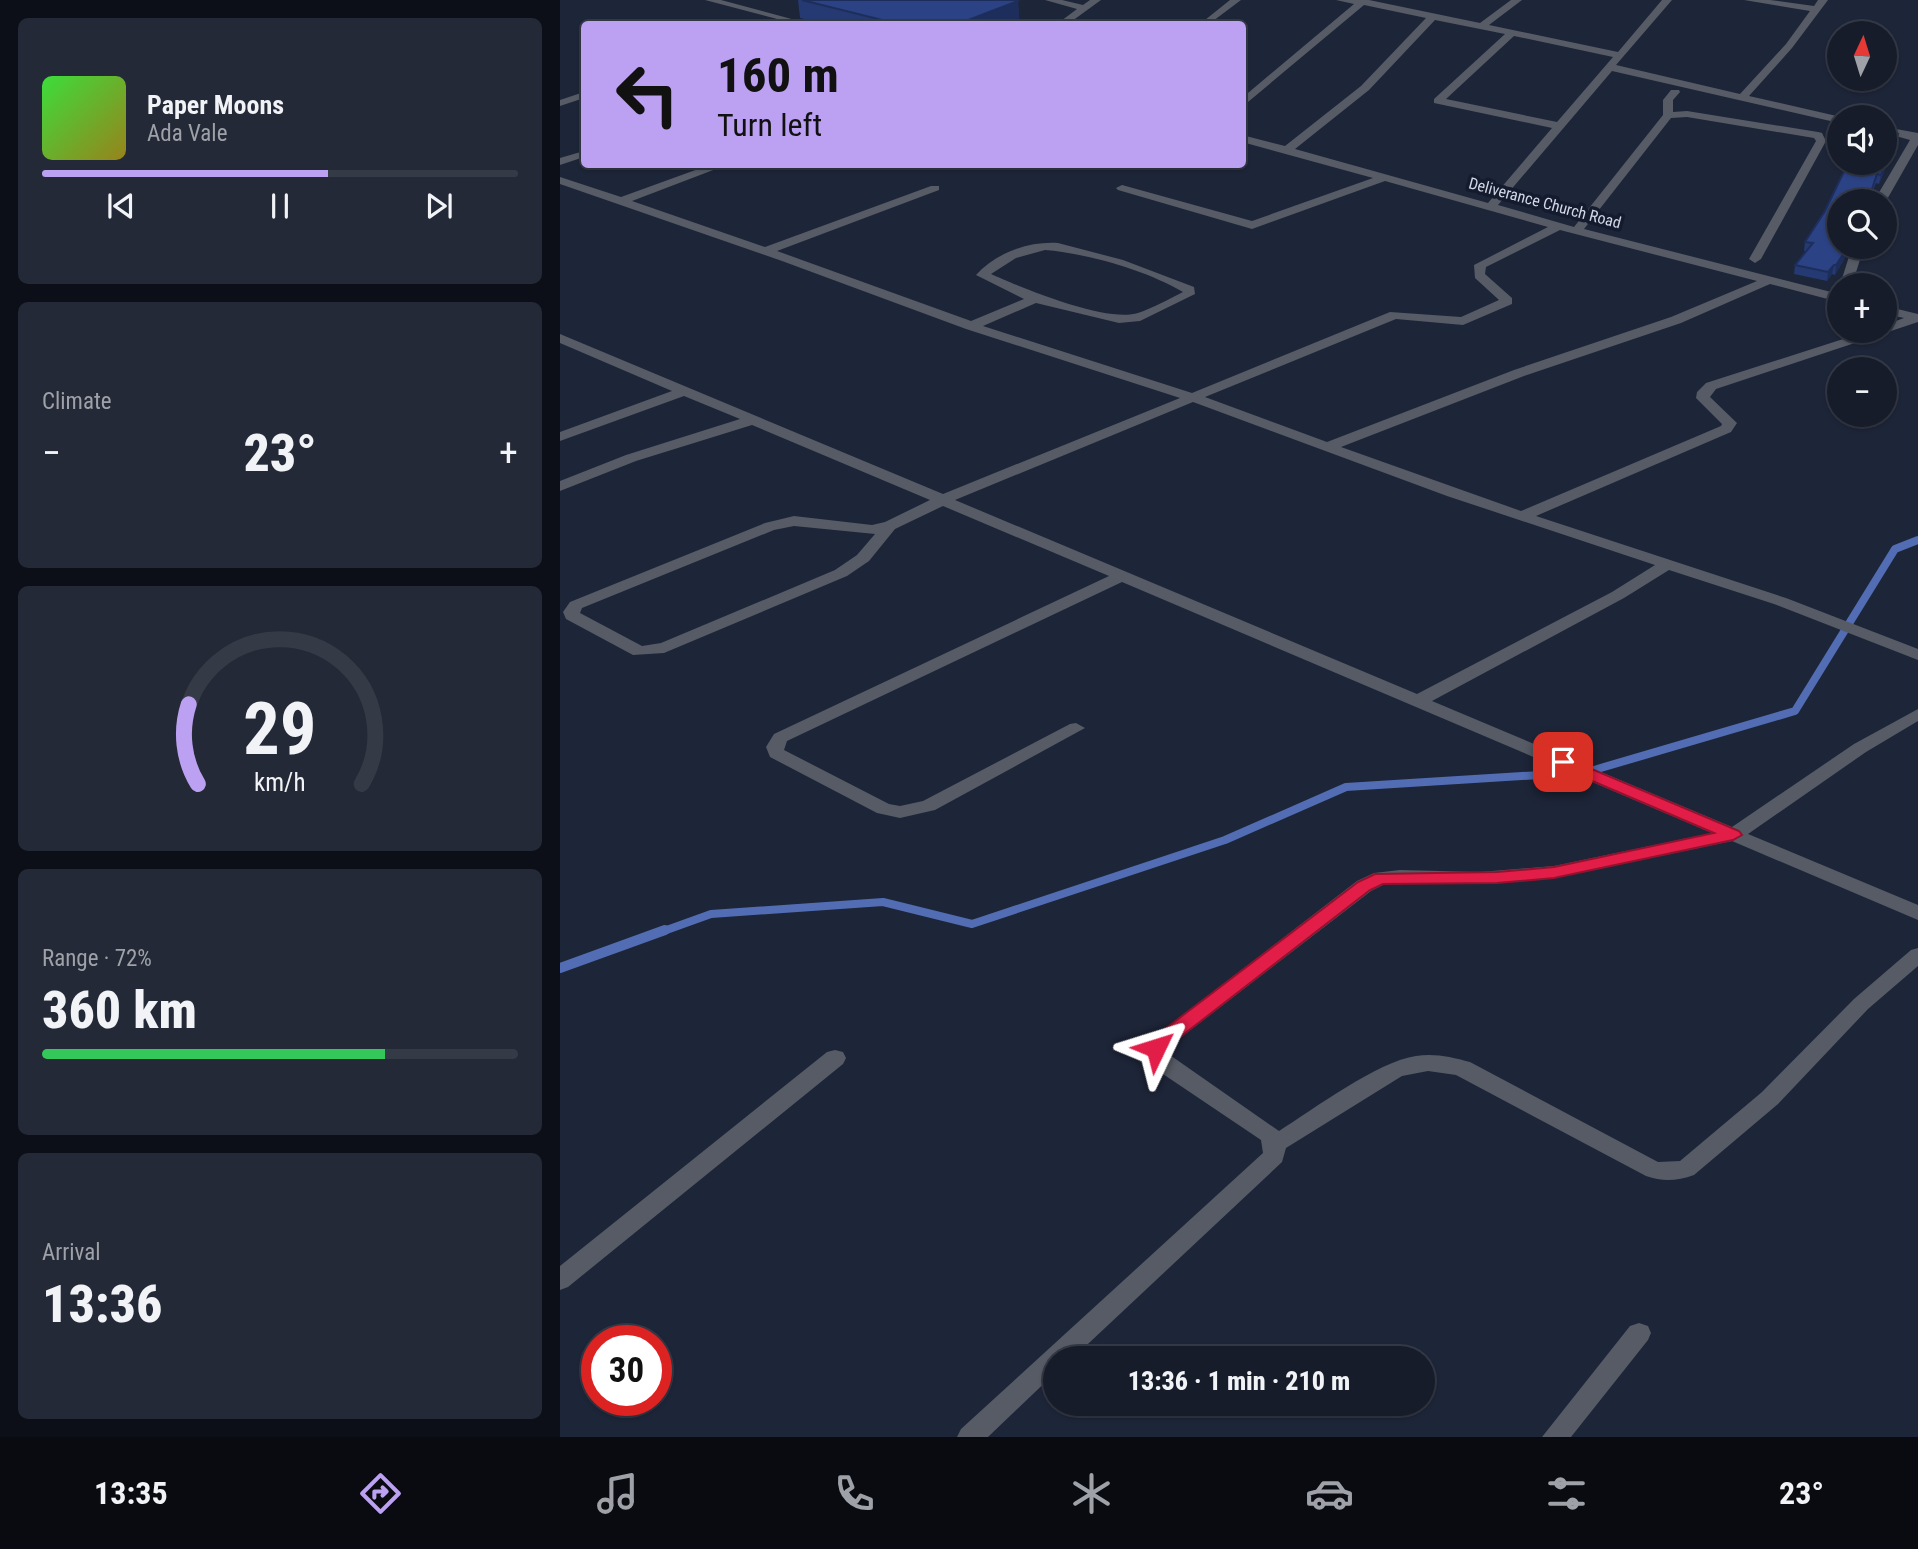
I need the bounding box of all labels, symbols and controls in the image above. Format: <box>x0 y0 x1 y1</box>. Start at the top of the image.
north arrow <box>1827 21 1897 91</box>
map controls <box>1827 21 1897 427</box>
text: 160 m <box>717 47 839 104</box>
icon: left <box>602 49 693 140</box>
text: Paper Moons <box>147 90 284 120</box>
button: sound <box>1827 105 1897 175</box>
text: Turn left <box>717 106 822 144</box>
text: Ada Vale <box>147 120 227 147</box>
street label: Deliverance Church Road <box>1467 174 1623 232</box>
icon: previous <box>102 187 140 225</box>
icon: pause <box>261 187 299 225</box>
icon: next <box>420 187 458 225</box>
button: search <box>1827 189 1897 259</box>
button: + <box>1827 273 1897 343</box>
button: − <box>1827 357 1897 427</box>
text: Climate <box>42 388 112 415</box>
text: 23° <box>243 423 317 484</box>
text: − <box>42 431 61 475</box>
text: + <box>499 431 518 475</box>
text: 29 <box>243 687 317 773</box>
pin <box>1533 732 1593 792</box>
icon: arrive <box>1544 743 1582 781</box>
text: km/h <box>254 768 306 797</box>
text: Range · 72% <box>42 945 152 972</box>
text: 360 km <box>42 980 197 1041</box>
position arrow <box>1119 1011 1193 1085</box>
text: Arrival <box>42 1239 101 1266</box>
text: 13:36 <box>42 1274 162 1335</box>
speed limit sign: 30 <box>581 1325 672 1416</box>
text: 13:36 · 1 min · 210 m <box>1128 1366 1350 1396</box>
icon: directions <box>356 1469 405 1518</box>
icon: music <box>593 1469 642 1518</box>
icon: phone <box>830 1469 879 1518</box>
icon: climate <box>1067 1469 1116 1518</box>
icon: car <box>1305 1469 1354 1518</box>
icon: filters <box>1542 1469 1591 1518</box>
text: 13:35 <box>94 1474 168 1512</box>
text: 23° <box>1779 1474 1824 1512</box>

